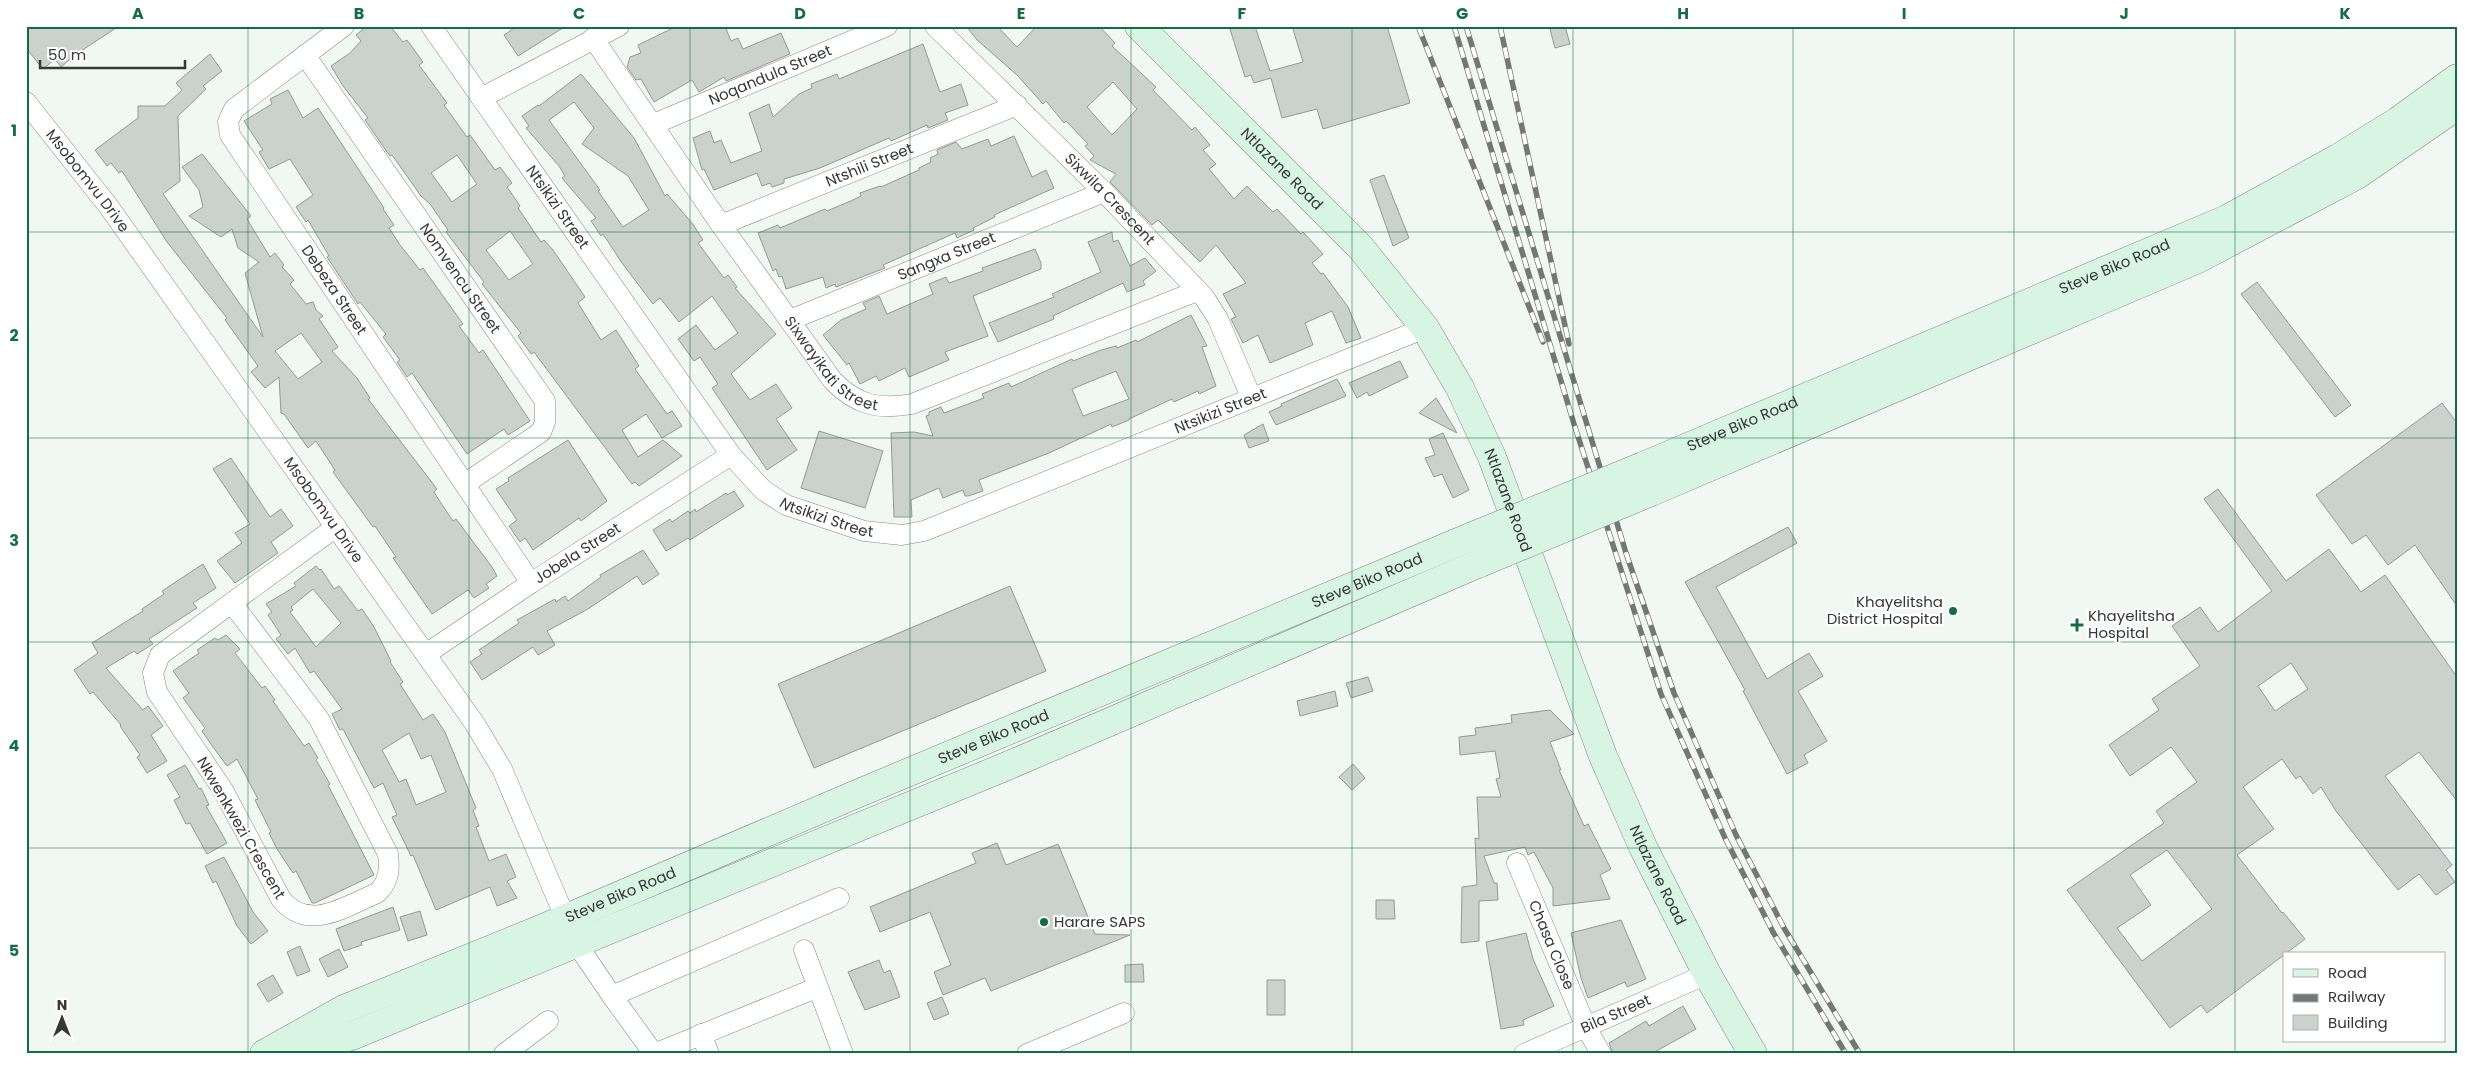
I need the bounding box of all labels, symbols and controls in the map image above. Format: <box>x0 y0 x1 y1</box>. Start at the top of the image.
text: A <box>132 2 144 25</box>
text: B <box>354 2 364 25</box>
text: C <box>573 2 585 25</box>
text: D <box>794 2 806 25</box>
text: E <box>1017 2 1025 25</box>
text: F <box>1238 2 1247 25</box>
text: G <box>1456 2 1468 25</box>
text: H <box>1677 2 1689 25</box>
text: I <box>1902 2 1906 25</box>
text: J <box>2119 2 2129 25</box>
text: K <box>2339 2 2351 25</box>
scale bar <box>40 38 185 70</box>
street label: Noqandula Street <box>705 39 835 110</box>
text: 50 m <box>48 44 86 65</box>
text: 1 <box>11 119 17 142</box>
street label: Ntlazane Road <box>1236 123 1328 214</box>
street label: Msobomvu Drive <box>41 124 135 236</box>
street label: Ntshili Street <box>822 137 916 192</box>
street label: Sixwila Crescent <box>1060 148 1160 249</box>
street label: Ntsikizi Street <box>522 161 595 253</box>
street label: Nomvencu Street <box>415 219 506 337</box>
street label: Sangxa Street <box>894 226 998 285</box>
street label: Steve Biko Road <box>2056 233 2173 299</box>
street label: Debeza Street <box>297 241 372 339</box>
street label: Sixwayikati Street <box>780 312 880 415</box>
text: 2 <box>9 324 19 347</box>
street label: Ntsikizi Street <box>1171 382 1269 438</box>
street label: Steve Biko Road <box>1684 391 1801 456</box>
street label: Ntlazane Road <box>1479 445 1537 555</box>
street label: Msobomvu Drive <box>279 452 369 567</box>
street label: Ntsikizi Street <box>775 492 874 542</box>
street label: Jobela Street <box>530 517 625 588</box>
text: 3 <box>9 529 19 552</box>
street label: Steve Biko Road <box>1308 547 1426 613</box>
place label: Khayelitsha District Hospital <box>1827 591 1943 629</box>
marker: Khayelitsha District Hospital <box>1947 605 1959 617</box>
place label: Khayelitsha Hospital <box>2088 605 2175 643</box>
marker: Khayelitsha Hospital <box>2070 618 2084 632</box>
street label: Steve Biko Road <box>934 704 1052 769</box>
text: 4 <box>9 734 20 757</box>
street label: Nkwenkwezi Crescent <box>192 753 291 903</box>
street label: Ntlazane Road <box>1625 822 1692 928</box>
street label: Steve Biko Road <box>562 862 679 927</box>
street label: Chasa Close <box>1524 897 1580 993</box>
place label: Harare SAPS <box>1054 911 1146 932</box>
marker: Harare SAPS <box>1038 916 1050 928</box>
text: 5 <box>9 939 19 962</box>
legend <box>2283 952 2446 1042</box>
text: Road <box>2328 962 2367 983</box>
text: Railway <box>2328 986 2386 1007</box>
street label: Bila Street <box>1577 989 1654 1038</box>
north arrow <box>38 992 88 1042</box>
text: N <box>57 995 67 1015</box>
text: Building <box>2328 1012 2388 1033</box>

